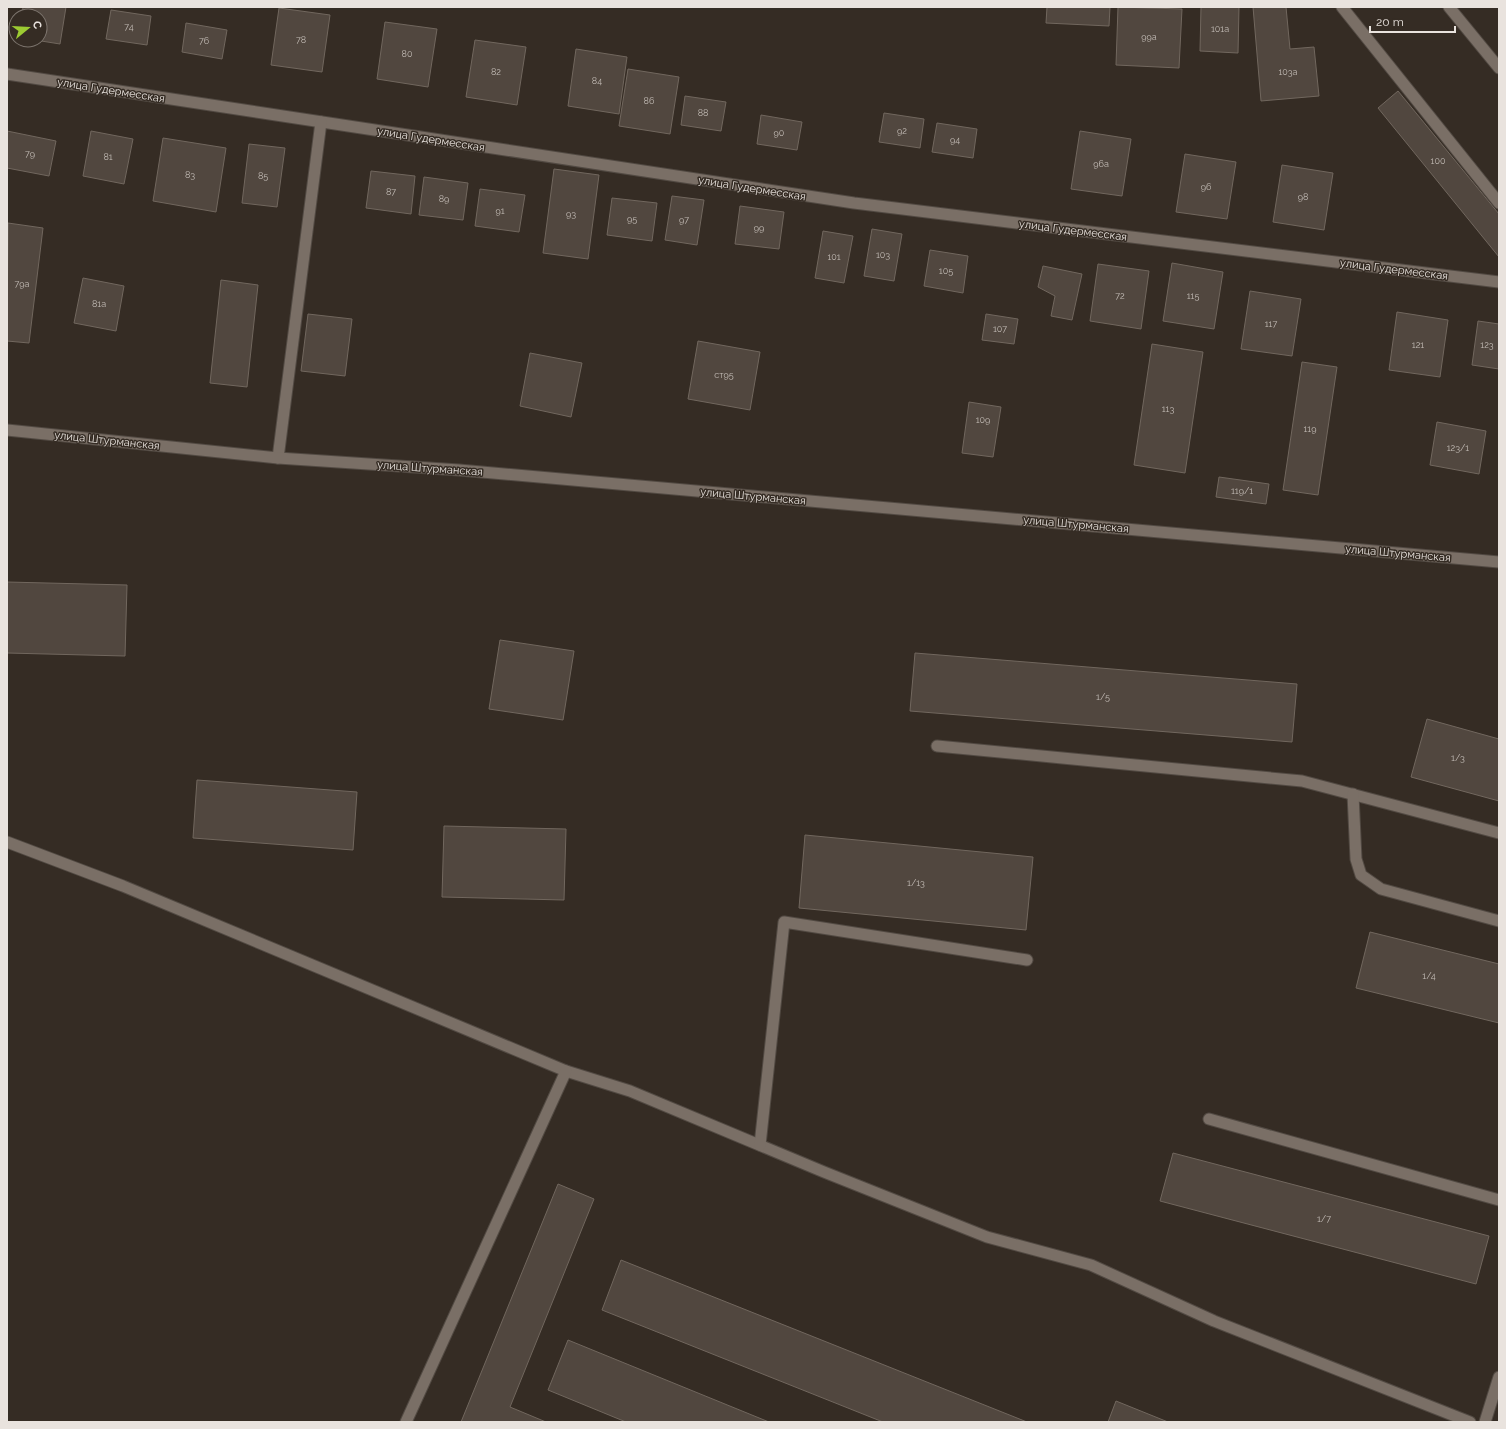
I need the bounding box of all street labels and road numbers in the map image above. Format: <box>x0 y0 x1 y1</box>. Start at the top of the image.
street label: улица Гудермесская <box>56 76 166 105</box>
street label: улица Гудермесская <box>376 125 486 154</box>
street label: улица Гудермесская <box>697 174 807 203</box>
street label: улица Гудермесская <box>1018 217 1128 244</box>
street label: улица Гудермесская <box>1339 256 1449 283</box>
street label: улица Штурманская <box>54 428 160 452</box>
street label: улица Штурманская <box>377 458 483 479</box>
street label: улица Штурманская <box>700 485 806 508</box>
street label: улица Штурманская <box>1023 513 1129 536</box>
street label: улица Штурманская <box>1345 542 1451 565</box>

